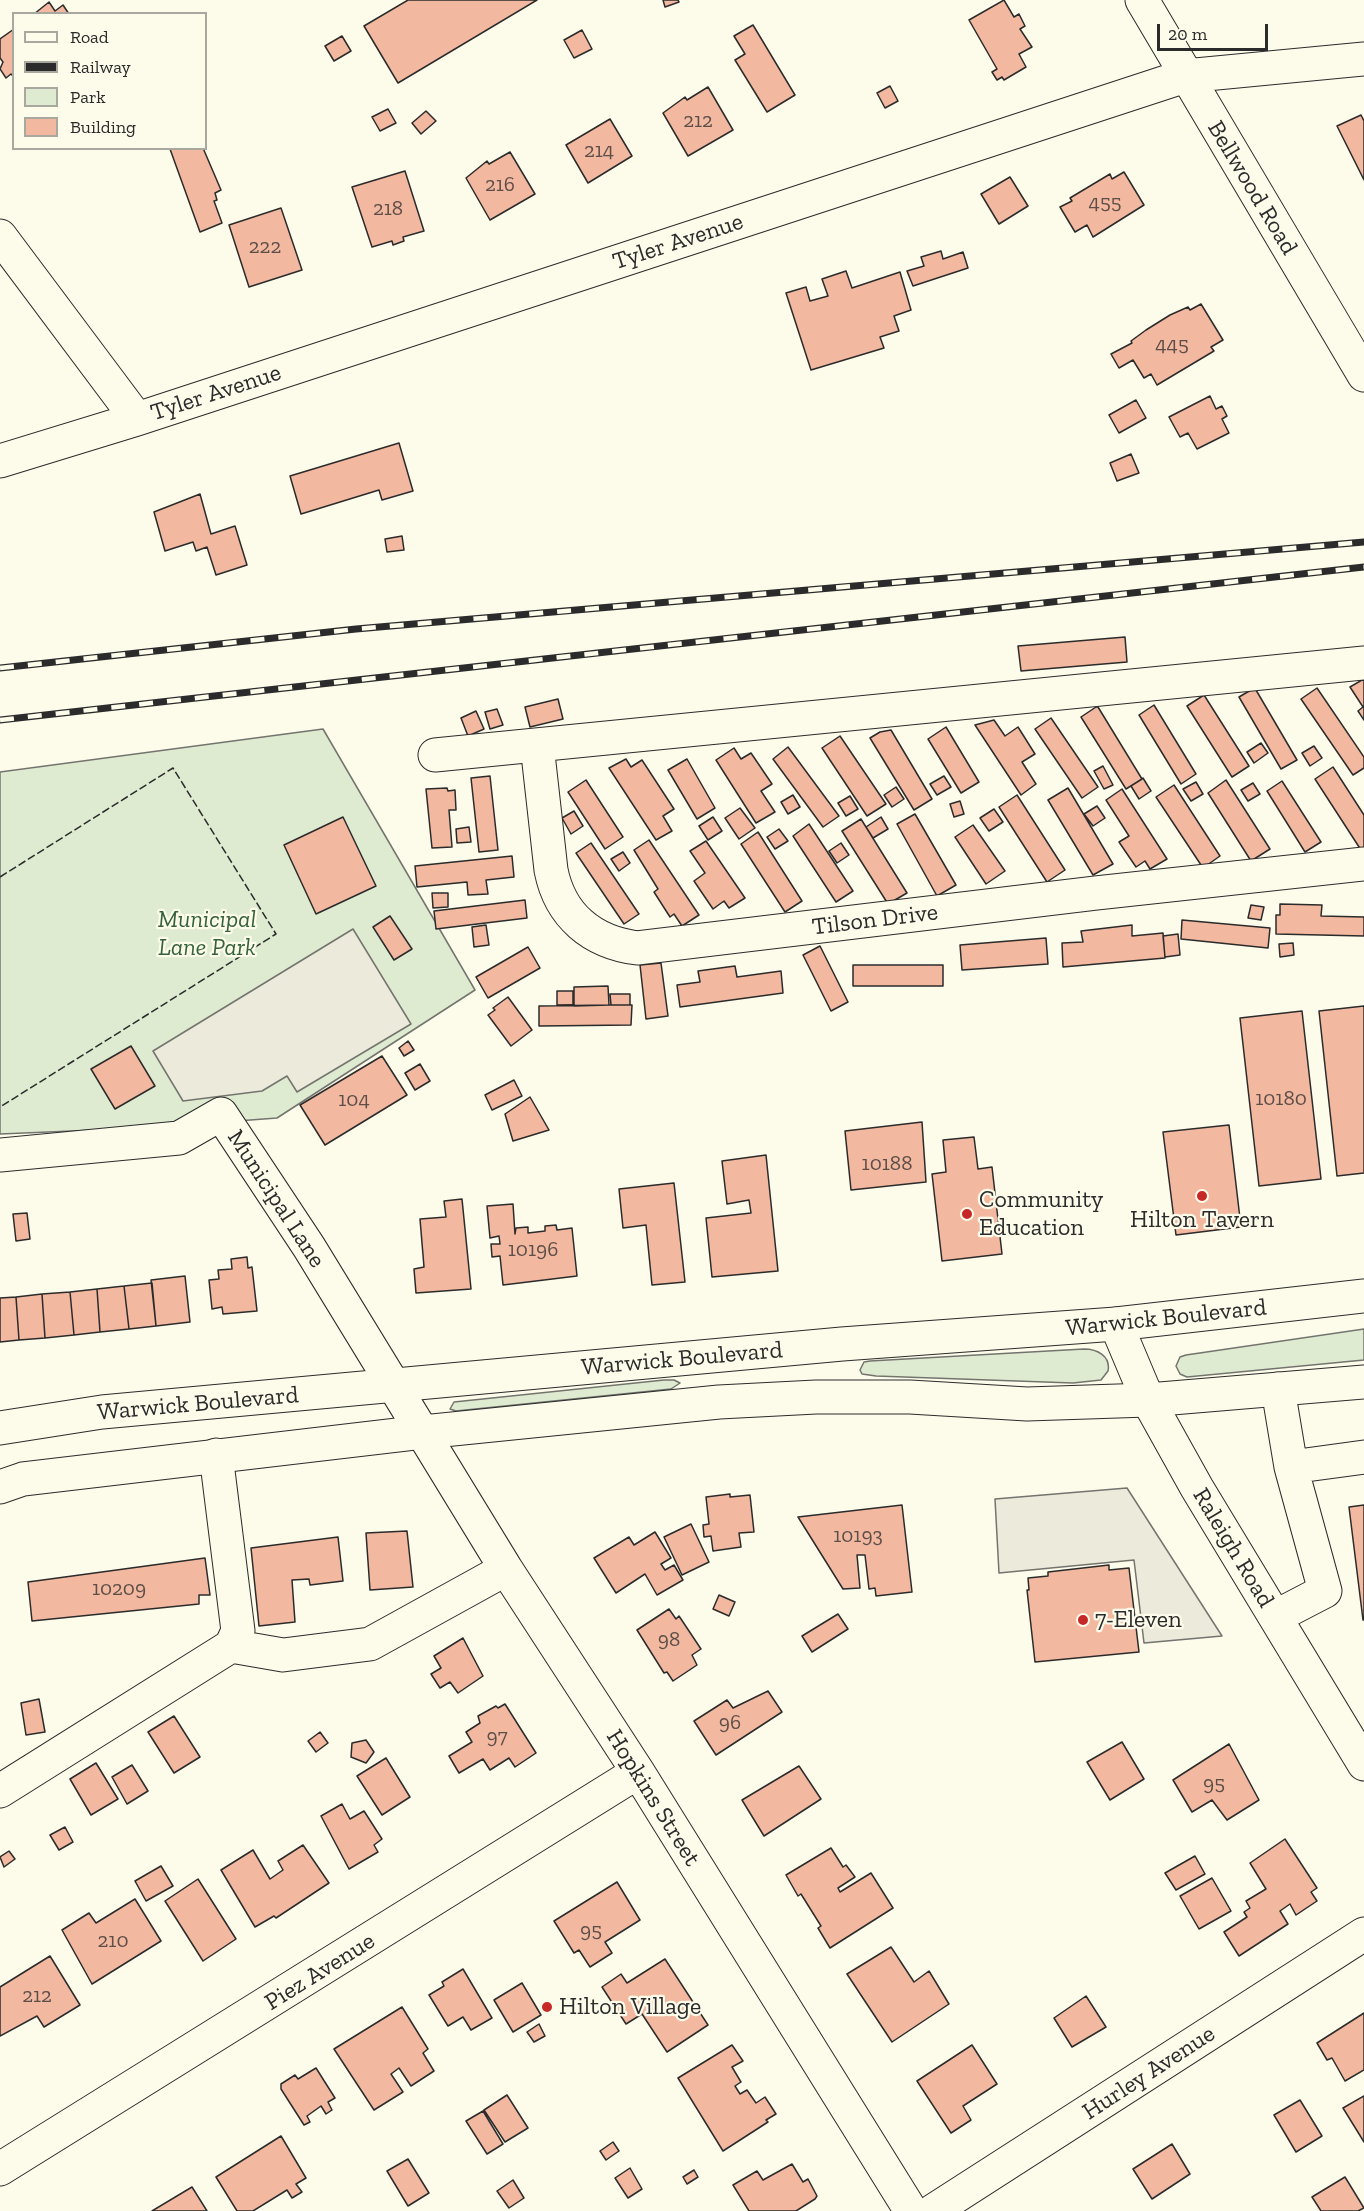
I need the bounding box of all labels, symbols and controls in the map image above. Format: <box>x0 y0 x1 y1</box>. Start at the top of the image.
legend <box>12 12 207 150</box>
scale bar <box>1160 12 1271 50</box>
text: 20 m <box>1168 23 1207 45</box>
text: Road <box>70 26 109 48</box>
text: Railway <box>70 56 131 78</box>
text: Park <box>70 86 106 108</box>
house number: 212 <box>683 108 713 134</box>
text: Building <box>70 116 136 138</box>
street label: Bellwood Road <box>1201 116 1303 260</box>
house number: 214 <box>584 138 614 164</box>
house number: 216 <box>485 172 515 198</box>
house number: 455 <box>1089 190 1121 216</box>
house number: 218 <box>373 196 403 222</box>
street label: Tyler Avenue <box>609 207 747 277</box>
house number: 222 <box>249 234 281 260</box>
house number: 445 <box>1155 332 1189 358</box>
street label: Tyler Avenue <box>147 358 285 428</box>
street label: Tilson Drive <box>810 898 940 942</box>
park label: Municipal Lane Park <box>158 906 256 962</box>
house number: 10180 <box>1255 1086 1307 1112</box>
house number: 104 <box>338 1087 370 1113</box>
street label: Municipal Lane <box>221 1125 331 1273</box>
house number: 10188 <box>862 1151 912 1177</box>
place label: Community Education <box>979 1186 1103 1242</box>
marker: Hilton Tavern <box>1195 1189 1209 1203</box>
place label: Hilton Tavern <box>1130 1206 1274 1234</box>
marker: Community Education <box>960 1207 974 1221</box>
house number: 10196 <box>508 1237 558 1263</box>
street label: Warwick Boulevard <box>1064 1293 1268 1343</box>
street label: Warwick Boulevard <box>580 1336 784 1382</box>
street label: Warwick Boulevard <box>96 1381 300 1427</box>
street label: Raleigh Road <box>1186 1483 1280 1613</box>
house number: 10193 <box>833 1523 883 1549</box>
house number: 10209 <box>92 1576 146 1602</box>
place label: 7-Eleven <box>1095 1606 1182 1634</box>
marker: 7-Eleven <box>1076 1613 1090 1627</box>
house number: 98 <box>658 1627 680 1653</box>
house number: 96 <box>719 1710 741 1736</box>
house number: 97 <box>486 1724 508 1750</box>
street label: Hopkins Street <box>600 1725 706 1871</box>
house number: 95 <box>1203 1771 1225 1797</box>
house number: 95 <box>580 1918 602 1944</box>
street label: Piez Avenue <box>260 1927 380 2017</box>
house number: 210 <box>98 1928 128 1954</box>
house number: 212 <box>22 1983 52 2009</box>
place label: Hilton Village <box>559 1993 701 2021</box>
marker: Hilton Village <box>540 2000 554 2014</box>
street label: Hurley Avenue <box>1077 2020 1221 2126</box>

